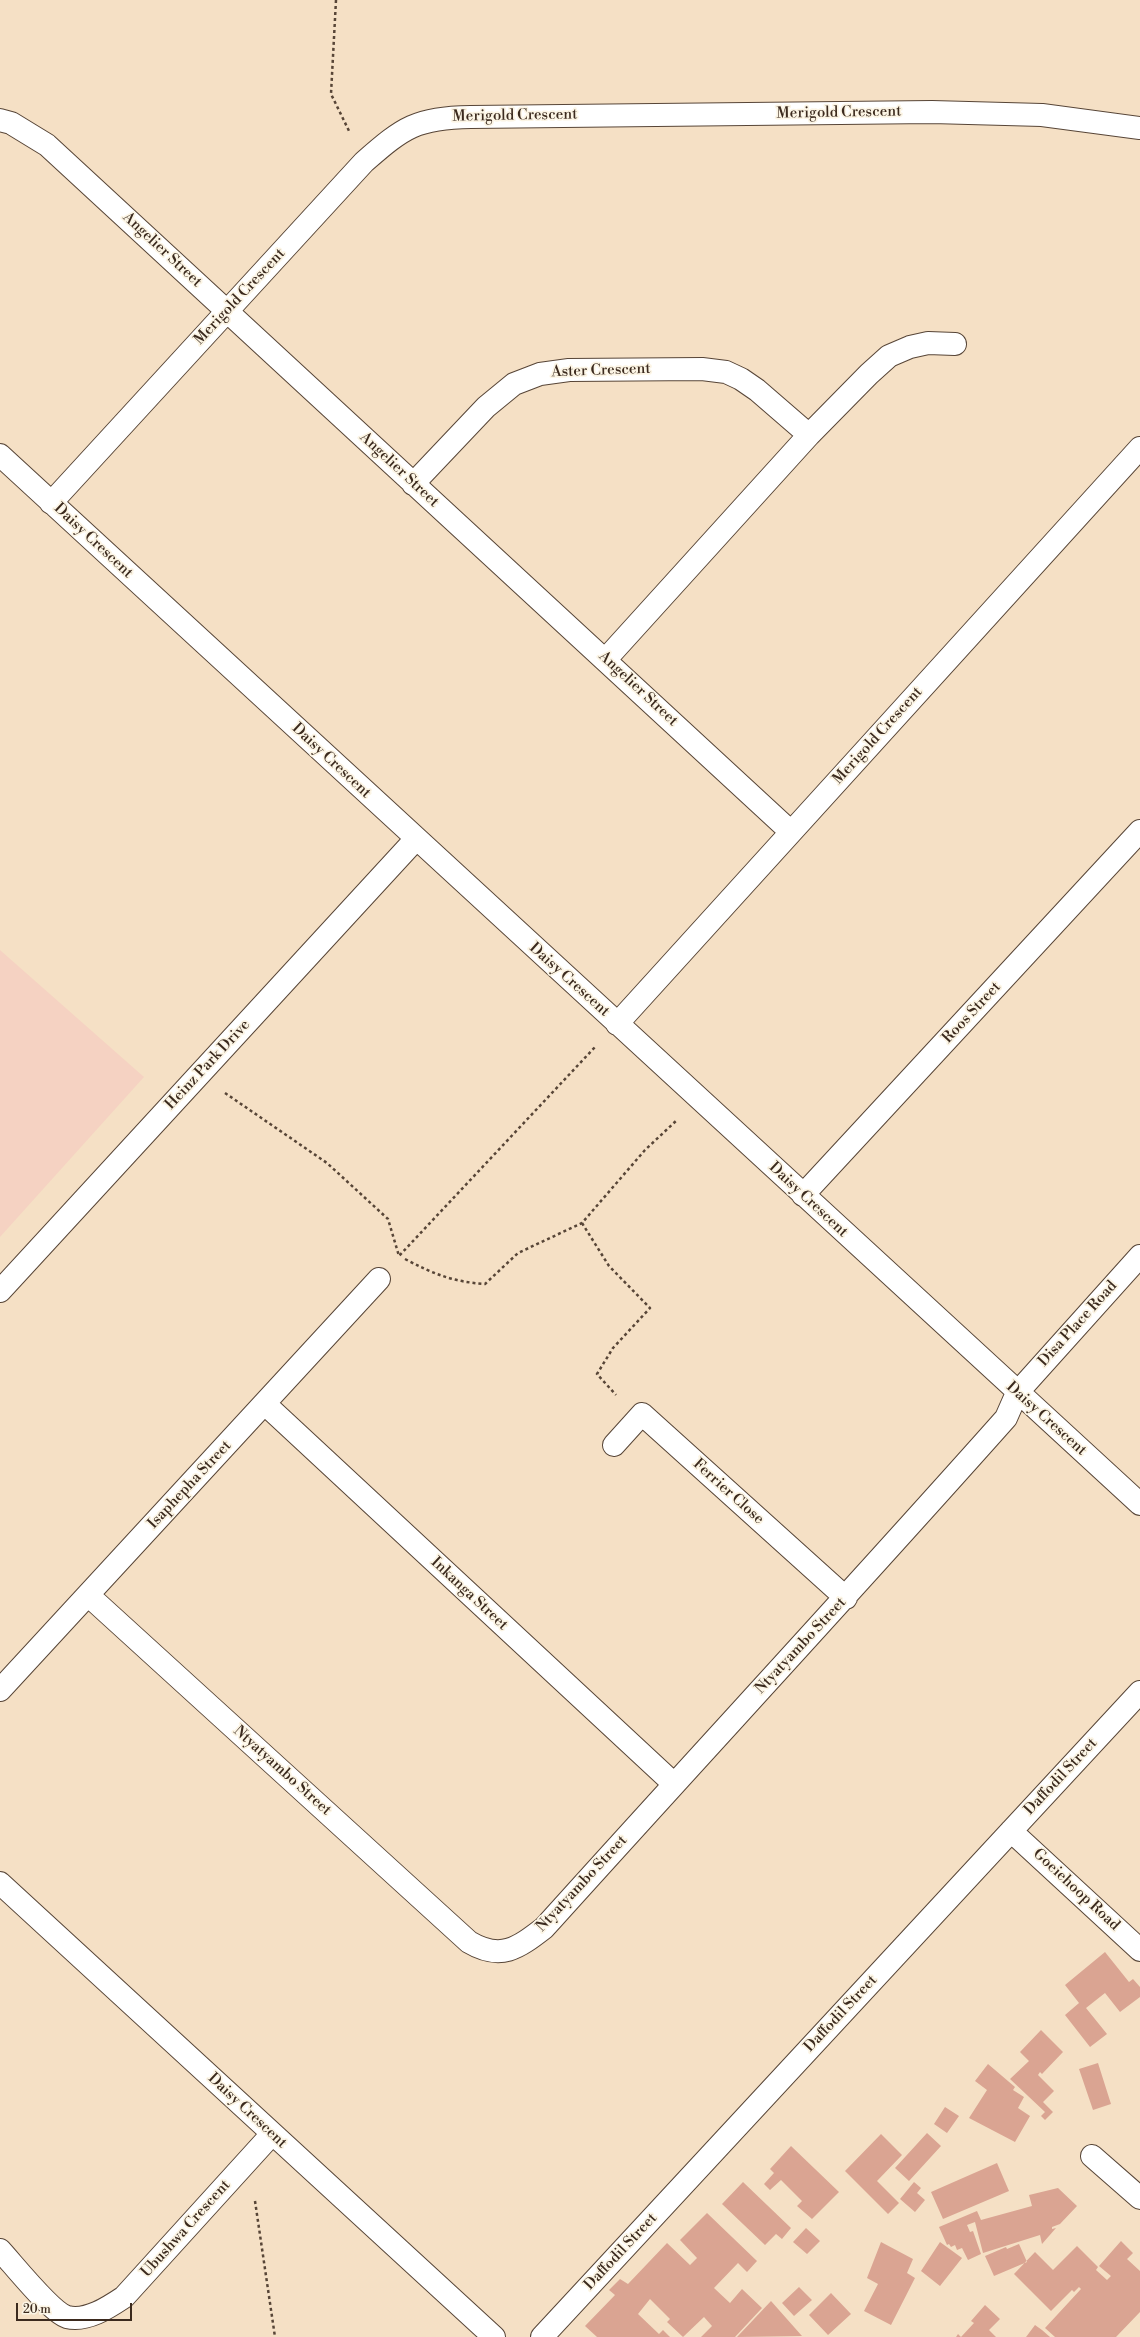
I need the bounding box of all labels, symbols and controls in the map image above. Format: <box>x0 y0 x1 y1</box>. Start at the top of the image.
street label: Merigold Crescent <box>776 103 902 123</box>
street label: Merigold Crescent <box>452 106 578 126</box>
street label: Angelier Street <box>119 209 205 291</box>
street label: Merigold Crescent <box>191 245 289 349</box>
street label: Aster Crescent <box>551 360 651 382</box>
street label: Angelier Street <box>356 429 442 511</box>
street label: Daisy Crescent <box>50 500 136 582</box>
street label: Angelier Street <box>595 648 681 730</box>
street label: Merigold Crescent <box>829 684 927 788</box>
street label: Daisy Crescent <box>288 720 374 802</box>
street label: Daisy Crescent <box>525 939 613 1021</box>
street label: Roos Street <box>939 979 1005 1047</box>
street label: Heinz Park Drive <box>162 1016 254 1114</box>
street label: Daisy Crescent <box>765 1159 851 1241</box>
street label: Disa Place Road <box>1035 1277 1121 1371</box>
street label: Daisy Crescent <box>1002 1378 1090 1460</box>
street label: Isaphepha Street <box>145 1437 235 1533</box>
street label: Ferrier Close <box>689 1455 767 1529</box>
street label: Inkanga Street <box>427 1554 511 1634</box>
street label: Ntyatyambo Street <box>752 1594 850 1698</box>
street label: Ntyatyambo Street <box>229 1722 335 1820</box>
street label: Daffodil Street <box>1021 1735 1101 1819</box>
street label: Ntyatyambo Street <box>533 1832 631 1936</box>
street label: Goeiehoop Road <box>1029 1845 1123 1935</box>
street label: Daffodil Street <box>801 1972 881 2056</box>
street label: Daisy Crescent <box>204 2070 290 2152</box>
street label: Ubushwa Crescent <box>138 2177 234 2281</box>
street label: Daffodil Street <box>581 2210 661 2294</box>
scale bar <box>18 2295 134 2321</box>
text: 20 m <box>23 2302 51 2317</box>

